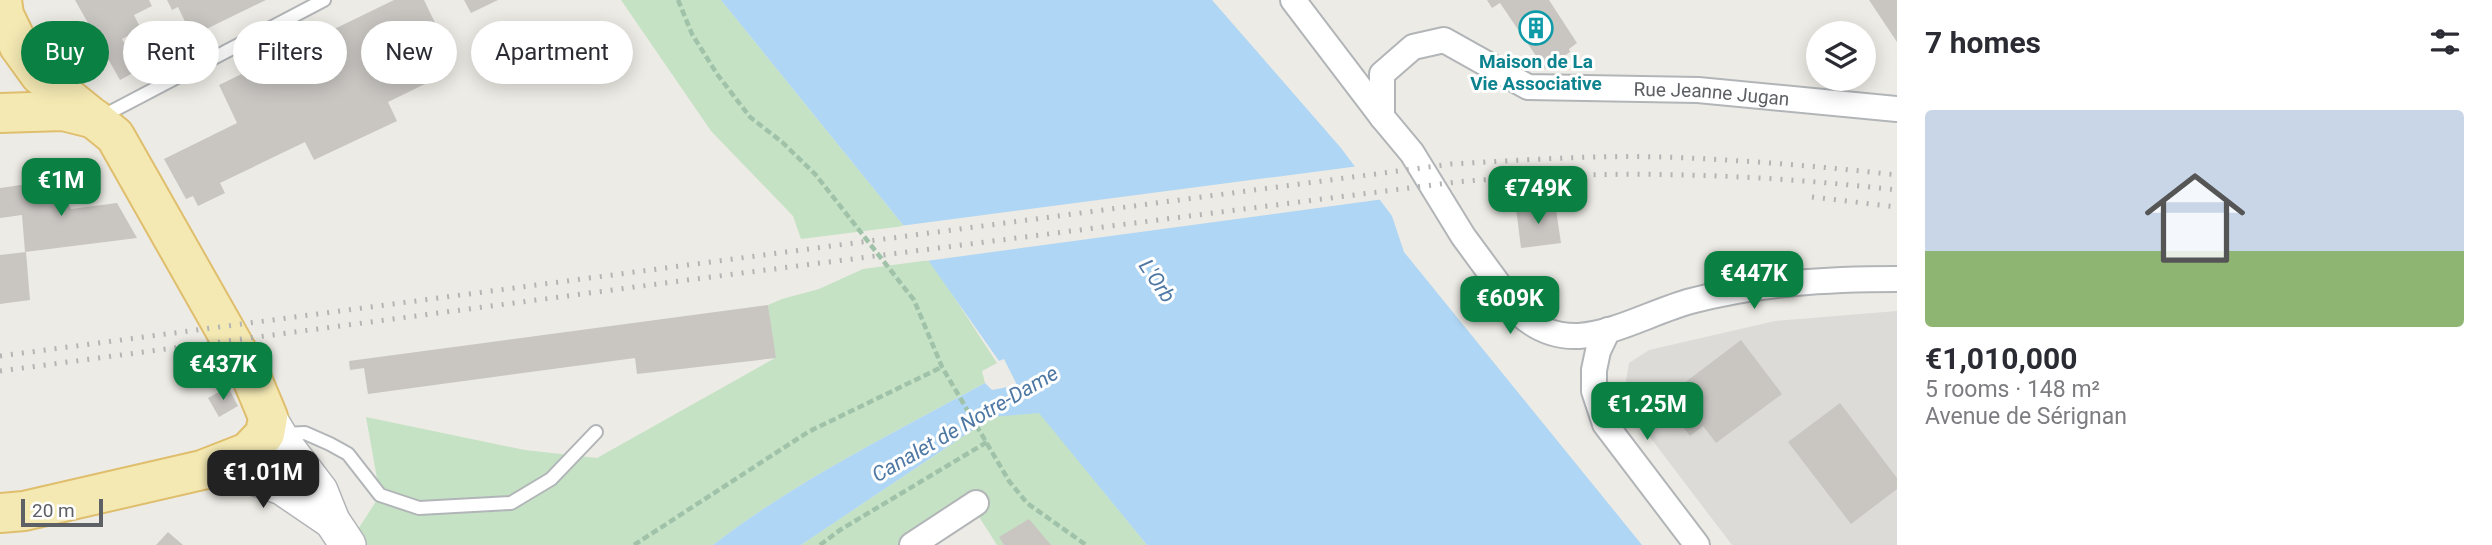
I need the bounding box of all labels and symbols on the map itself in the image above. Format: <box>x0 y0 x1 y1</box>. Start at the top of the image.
building icon: Maison de La Vie Associative <box>1517 9 1555 47</box>
place label: Maison de La Vie Associative <box>1470 50 1602 95</box>
street label: Rue Jeanne Jugan <box>1634 77 1791 110</box>
pin: €1M <box>27 158 95 218</box>
pin: €749K <box>1489 166 1587 226</box>
pin: €447K <box>1705 252 1803 311</box>
water label: L'Orb <box>1134 255 1180 307</box>
pin: €609K <box>1461 276 1559 336</box>
pin: €437K <box>174 342 272 402</box>
water label: Canalet de Notre-Dame <box>868 361 1062 487</box>
pin: €1.25M <box>1590 382 1704 442</box>
pin: €1.01M <box>206 450 320 510</box>
scale bar <box>21 496 103 528</box>

